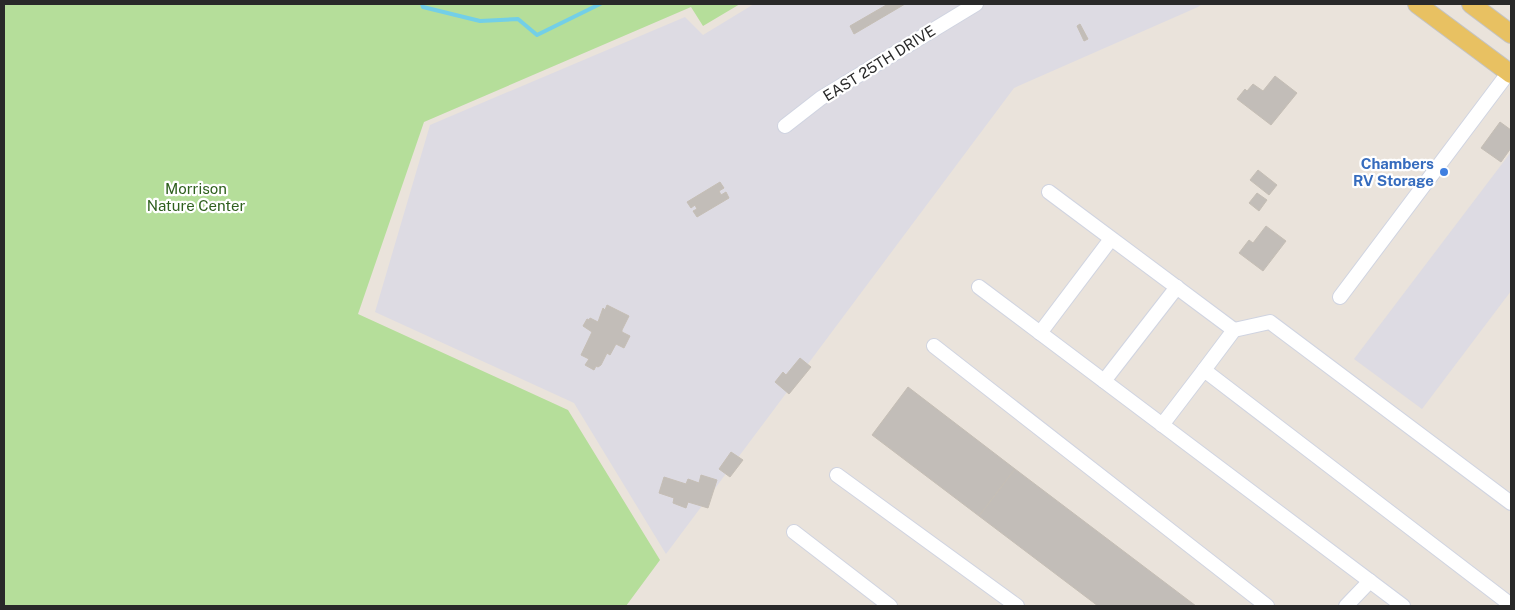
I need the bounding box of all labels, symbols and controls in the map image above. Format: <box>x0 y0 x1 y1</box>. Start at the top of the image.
street label: EAST 25TH DRIVE <box>820 22 938 104</box>
place label: Chambers RV Storage <box>1353 155 1434 189</box>
marker: Chambers RV Storage <box>1438 166 1450 178</box>
park label: Morrison Nature Center <box>147 180 245 214</box>

